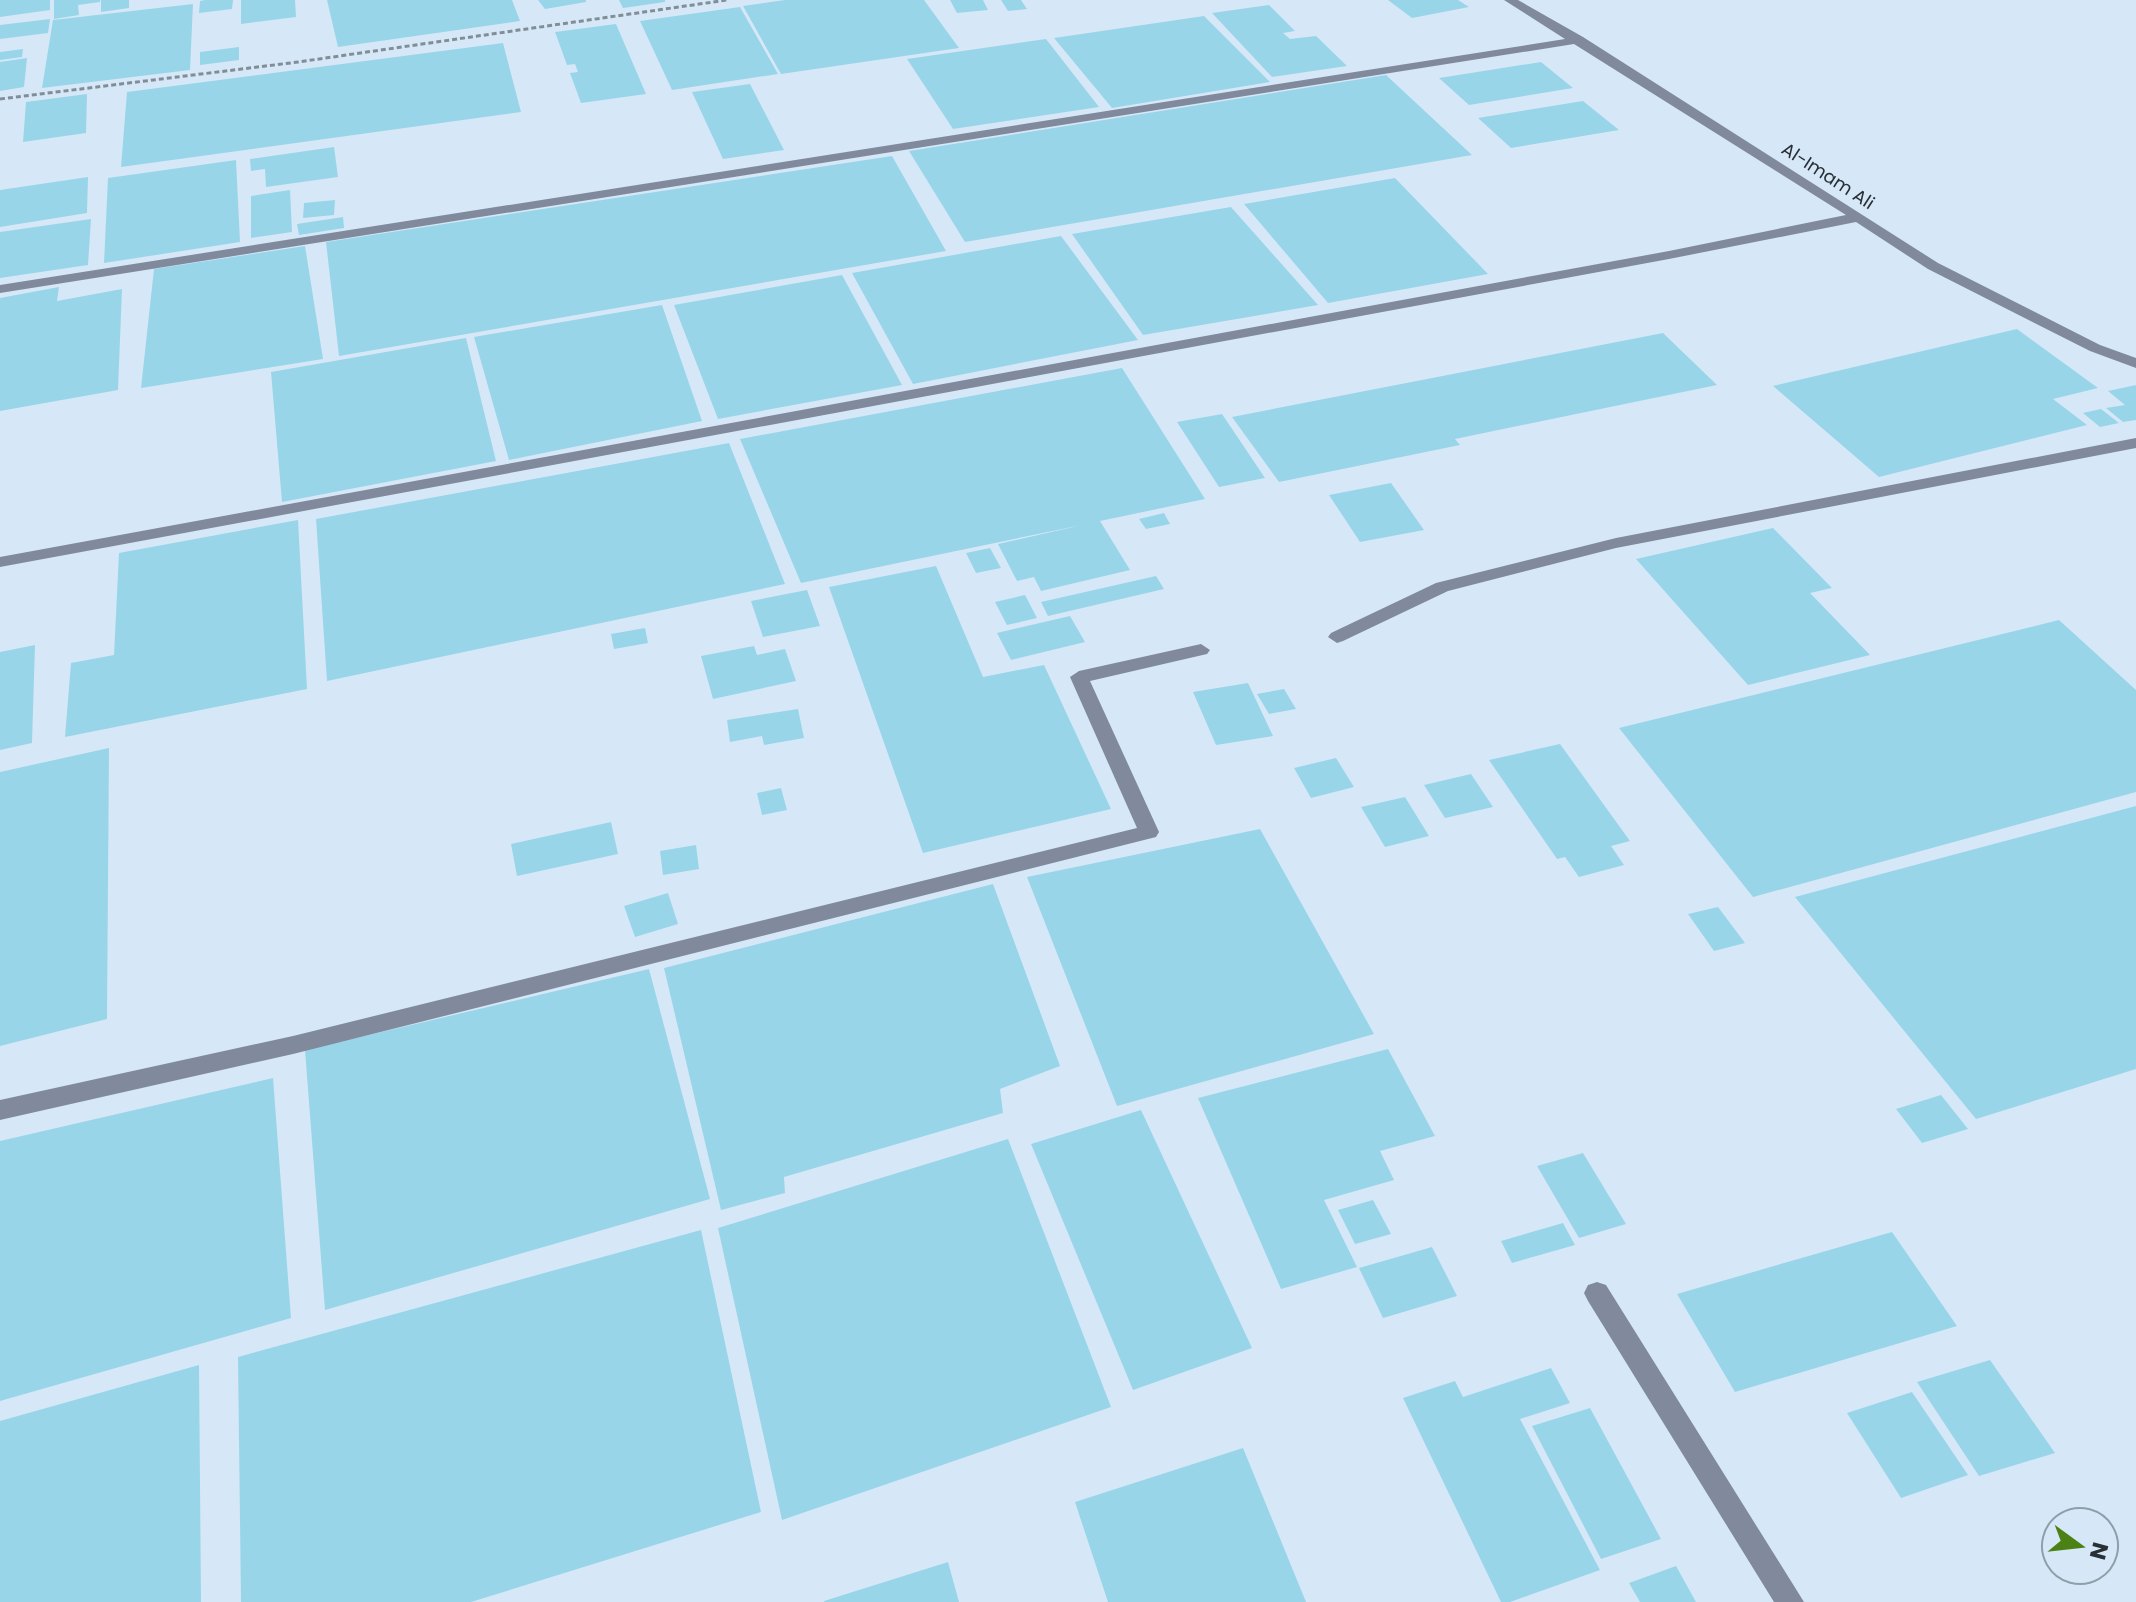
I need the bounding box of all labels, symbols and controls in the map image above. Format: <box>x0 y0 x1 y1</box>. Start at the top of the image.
street label: Al-Imam Ali <box>1777 136 1880 215</box>
north arrow <box>2040 1506 2120 1586</box>
text: N <box>2082 1539 2116 1563</box>

